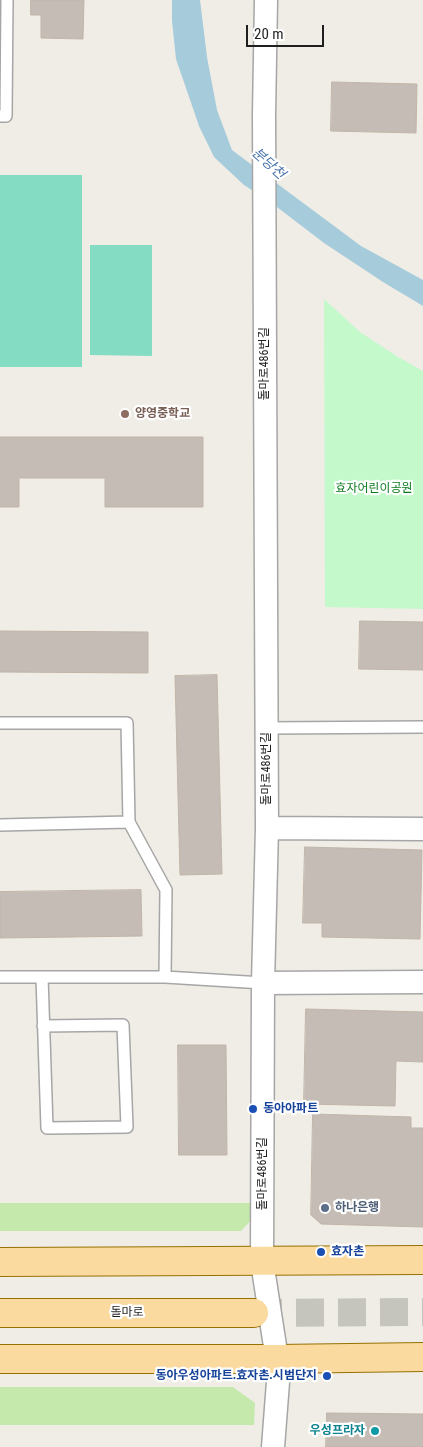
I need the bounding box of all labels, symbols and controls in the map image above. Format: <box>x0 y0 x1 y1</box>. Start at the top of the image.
scale bar <box>248 15 326 47</box>
text: 20 m <box>254 25 284 43</box>
water label: 분당천 <box>248 145 288 183</box>
street label: 돌마로486번길 <box>258 328 272 400</box>
place label: 양영중학교 <box>135 407 190 421</box>
marker: 양영중학교 <box>119 408 131 420</box>
park label: 효자어린이공원 <box>335 482 413 496</box>
street label: 돌마로486번길 <box>260 733 274 805</box>
place label: 동아아파트 <box>263 1102 318 1116</box>
marker: 동아아파트 <box>247 1103 259 1115</box>
street label: 돌마로486번길 <box>256 1138 270 1210</box>
place label: 하나은행 <box>335 1201 379 1215</box>
marker: 하나은행 <box>319 1202 331 1214</box>
place label: 효자촌 <box>331 1245 364 1259</box>
marker: 효자촌 <box>315 1246 327 1258</box>
street label: 돌마로 <box>110 1306 144 1320</box>
place label: 동아우성아파트.효자촌.시범단지 <box>155 1369 317 1383</box>
marker: 동아우성아파트.효자촌.시범단지 <box>321 1370 333 1382</box>
place label: 우성프라자 <box>310 1424 365 1438</box>
marker: 우성프라자 <box>369 1425 381 1437</box>

